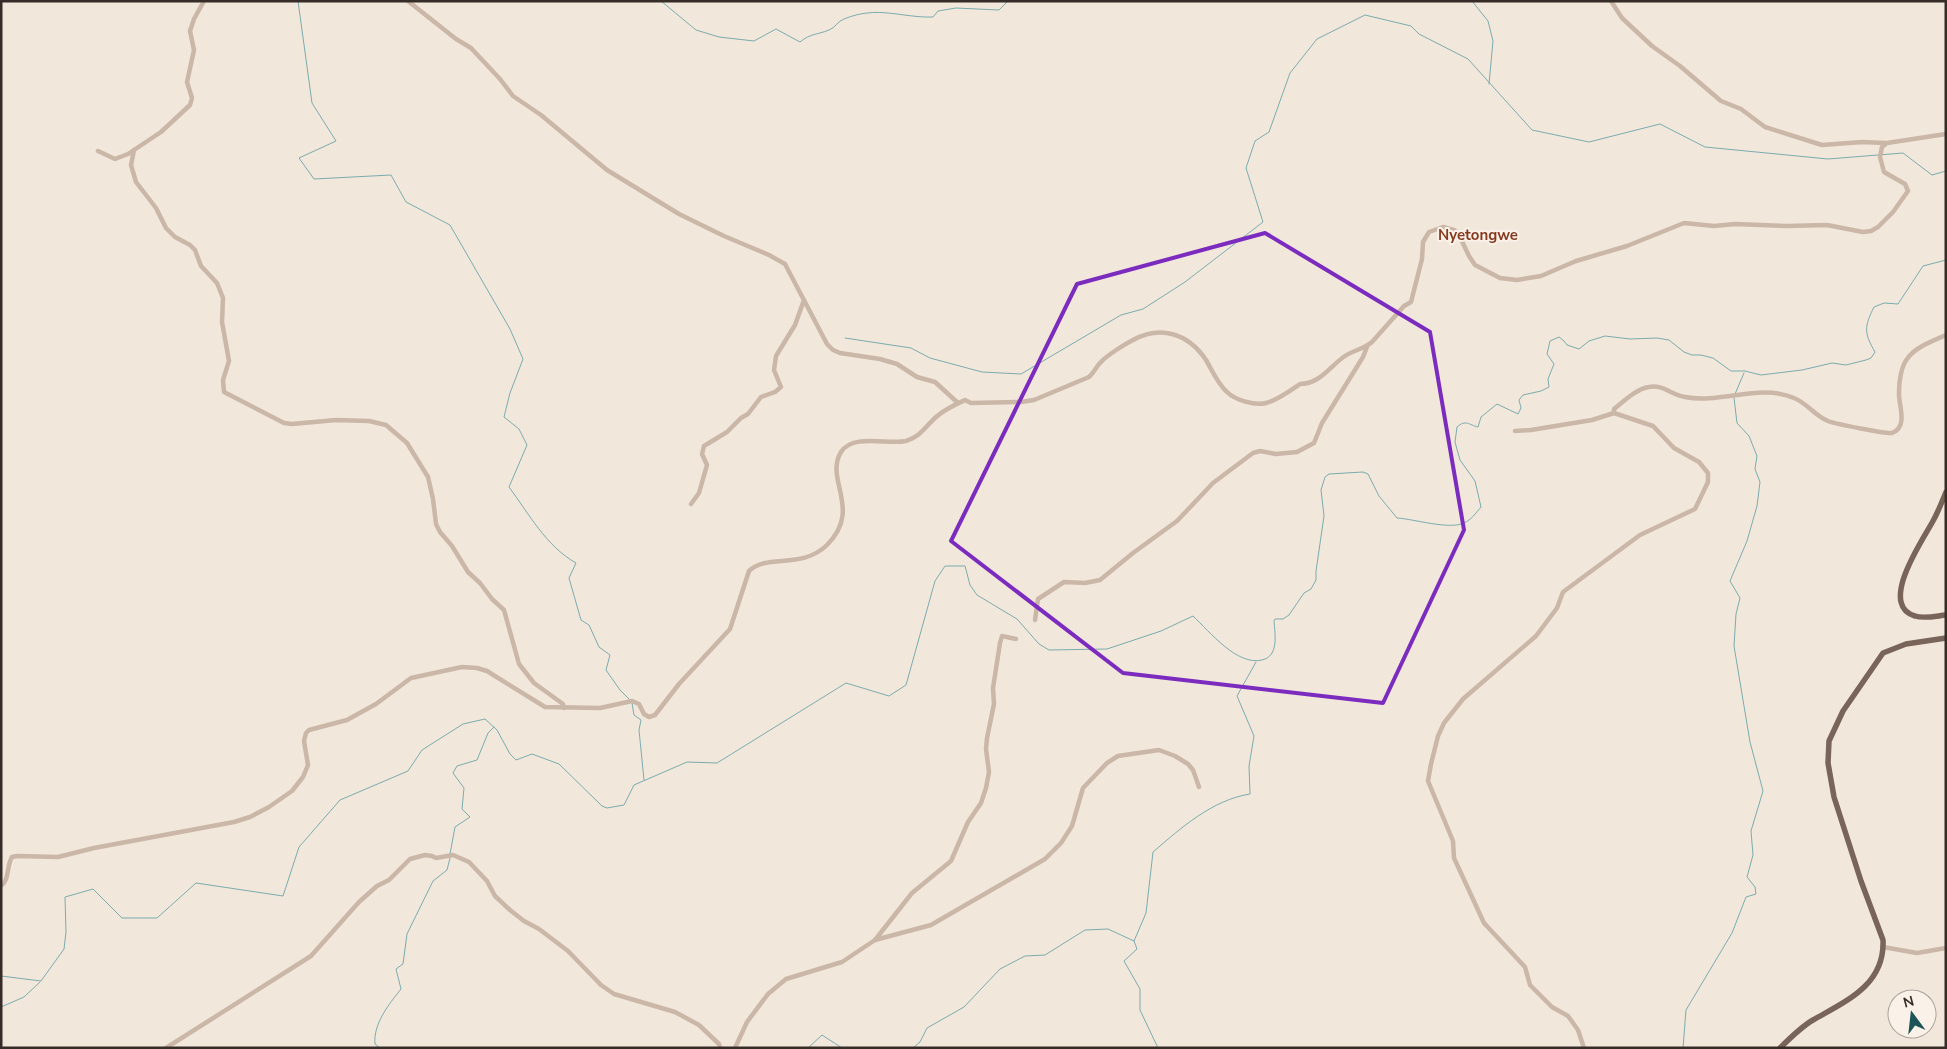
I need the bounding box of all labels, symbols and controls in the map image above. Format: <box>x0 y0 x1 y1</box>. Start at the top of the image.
district label: Nyetongwe <box>1438 225 1518 245</box>
north arrow <box>1887 989 1937 1039</box>
text: N <box>1901 991 1916 1012</box>

